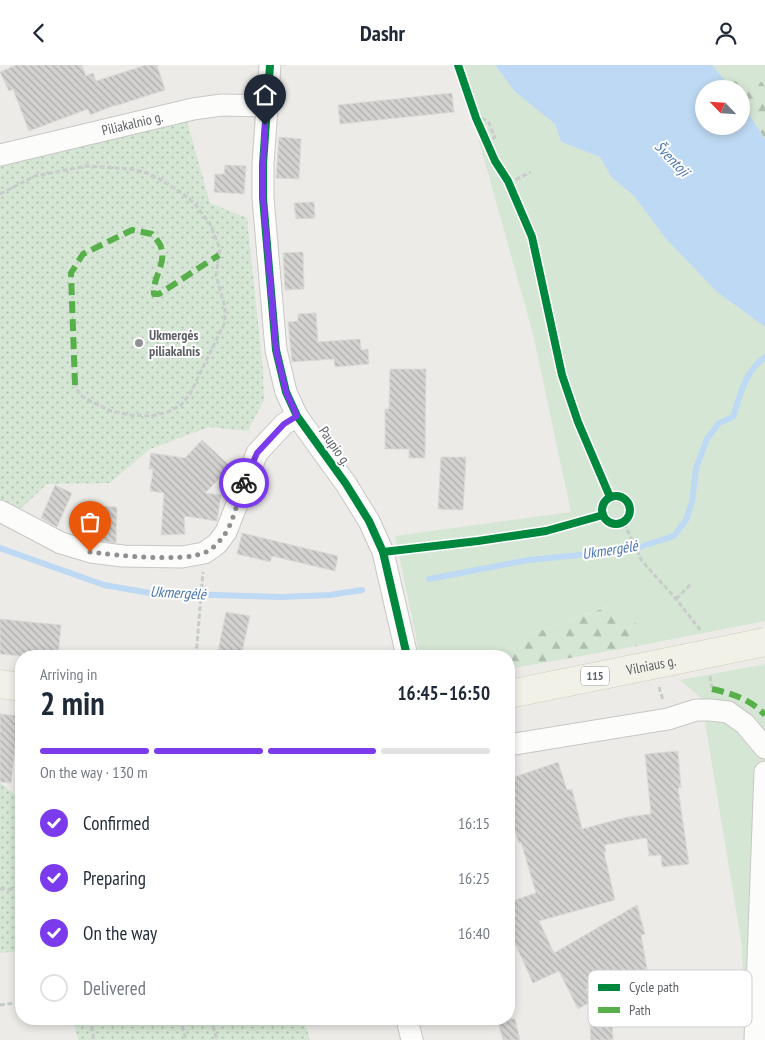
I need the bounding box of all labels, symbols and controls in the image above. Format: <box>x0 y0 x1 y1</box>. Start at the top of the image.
icon: back <box>25 19 53 47</box>
text: Dashr <box>360 19 405 47</box>
icon: person <box>712 19 740 47</box>
pin <box>244 74 286 125</box>
north arrow <box>695 80 750 135</box>
map controls <box>695 80 750 135</box>
icon: home <box>251 81 279 109</box>
street label: Piliakalnio g. <box>100 107 165 139</box>
water label: Šventoji <box>651 137 695 182</box>
place label: Ukmergės piliakalnis <box>149 326 200 360</box>
marker: Ukmergės piliakalnis <box>133 337 145 349</box>
street label: Paupio g. <box>315 423 355 469</box>
courier <box>219 458 269 508</box>
icon: bike <box>230 469 258 497</box>
pin <box>69 501 111 552</box>
icon: bag <box>76 508 104 536</box>
water label: Ukmergėlė <box>581 536 640 563</box>
water label: Ukmergėlė <box>150 582 207 603</box>
street label: Vilniaus g. <box>624 651 677 679</box>
text: Arriving in <box>40 664 97 684</box>
road number: 115 <box>581 667 609 685</box>
text: 16:45–16:50 <box>397 681 490 705</box>
text: 2 min <box>40 682 105 724</box>
text: On the way · 130 m <box>40 762 148 782</box>
icon: check <box>40 809 68 837</box>
text: Confirmed <box>83 811 150 835</box>
text: 16:15 <box>458 813 490 833</box>
icon: check <box>40 864 68 892</box>
text: Preparing <box>83 866 146 890</box>
text: 16:25 <box>458 868 490 888</box>
icon: check <box>40 919 68 947</box>
text: On the way <box>83 921 157 945</box>
text: 16:40 <box>458 923 490 943</box>
legend <box>588 970 752 1027</box>
text: Delivered <box>83 976 146 1000</box>
text: Cycle path <box>629 978 679 996</box>
text: Path <box>629 1001 651 1019</box>

